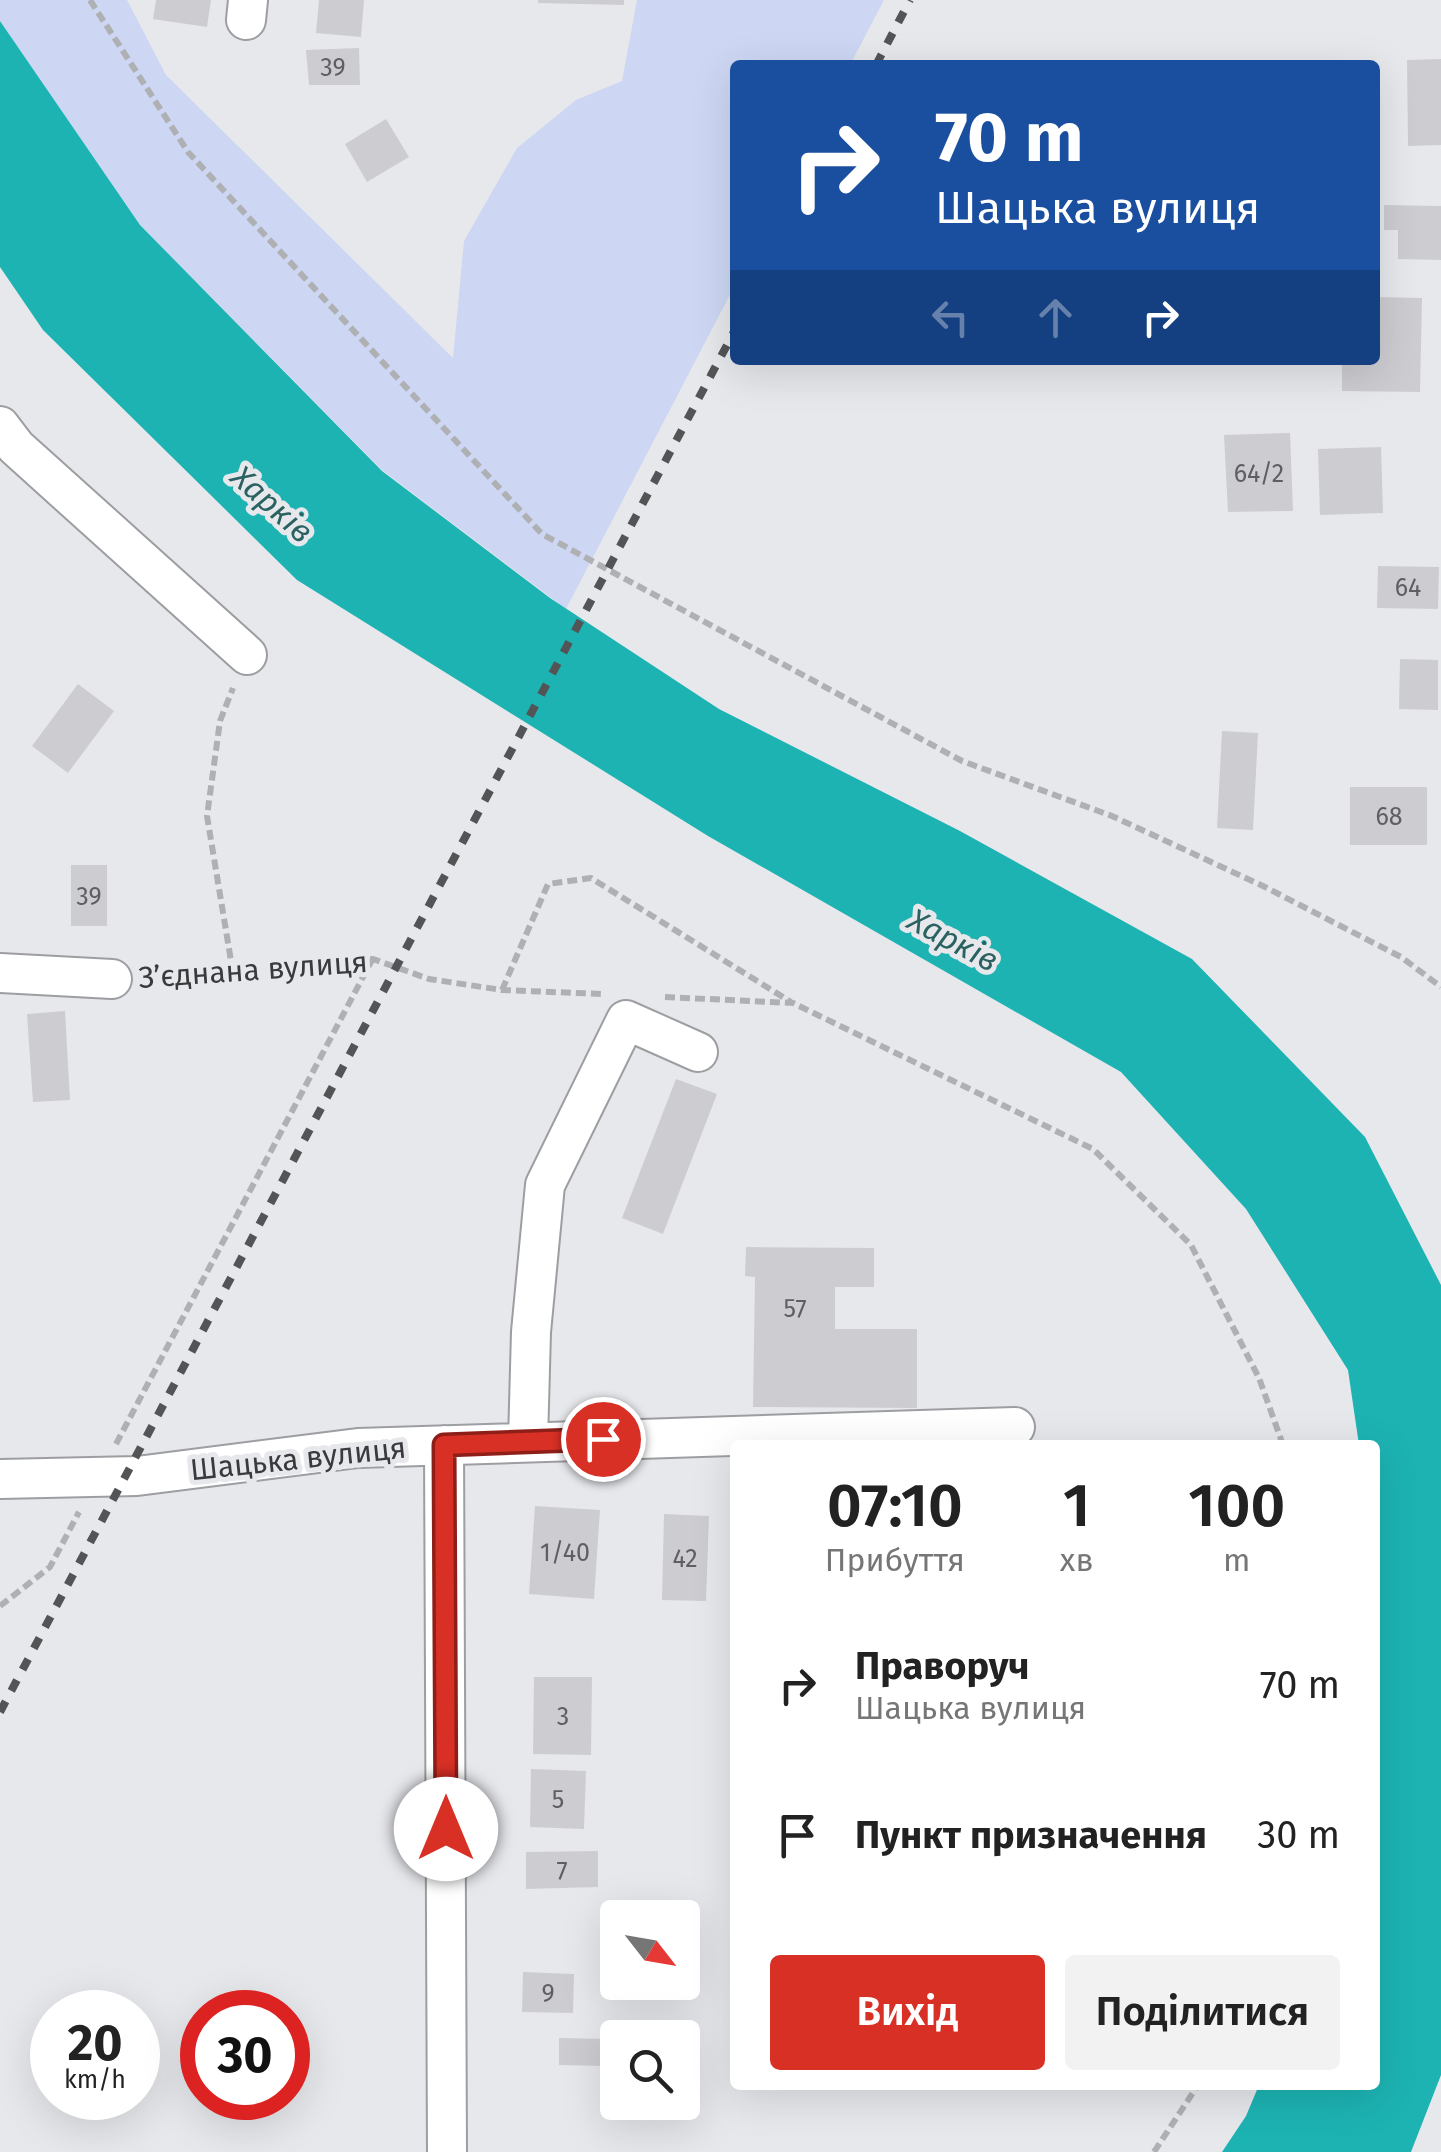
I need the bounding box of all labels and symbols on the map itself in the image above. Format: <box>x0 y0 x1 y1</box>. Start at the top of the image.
house number: 39 <box>320 53 346 83</box>
water label: Харків <box>222 456 321 550</box>
house number: 64/2 <box>1234 459 1284 489</box>
house number: 64 <box>1395 573 1421 603</box>
house number: 68 <box>1375 802 1403 832</box>
house number: 39 <box>76 882 102 912</box>
water label: Харків <box>900 900 1005 979</box>
street label: З’єднана вулиця <box>137 944 369 996</box>
house number: 57 <box>783 1294 807 1324</box>
pin <box>561 1397 646 1482</box>
street label: Шацька вулиця <box>188 1430 408 1488</box>
house number: 1/40 <box>540 1538 590 1568</box>
house number: 42 <box>672 1544 698 1574</box>
house number: 3 <box>557 1702 569 1732</box>
position arrow <box>394 1777 498 1881</box>
house number: 5 <box>552 1785 564 1815</box>
house number: 7 <box>556 1856 568 1886</box>
north arrow <box>600 1900 700 2000</box>
house number: 9 <box>541 1979 555 2009</box>
speed limit sign: 30 <box>180 1990 310 2120</box>

